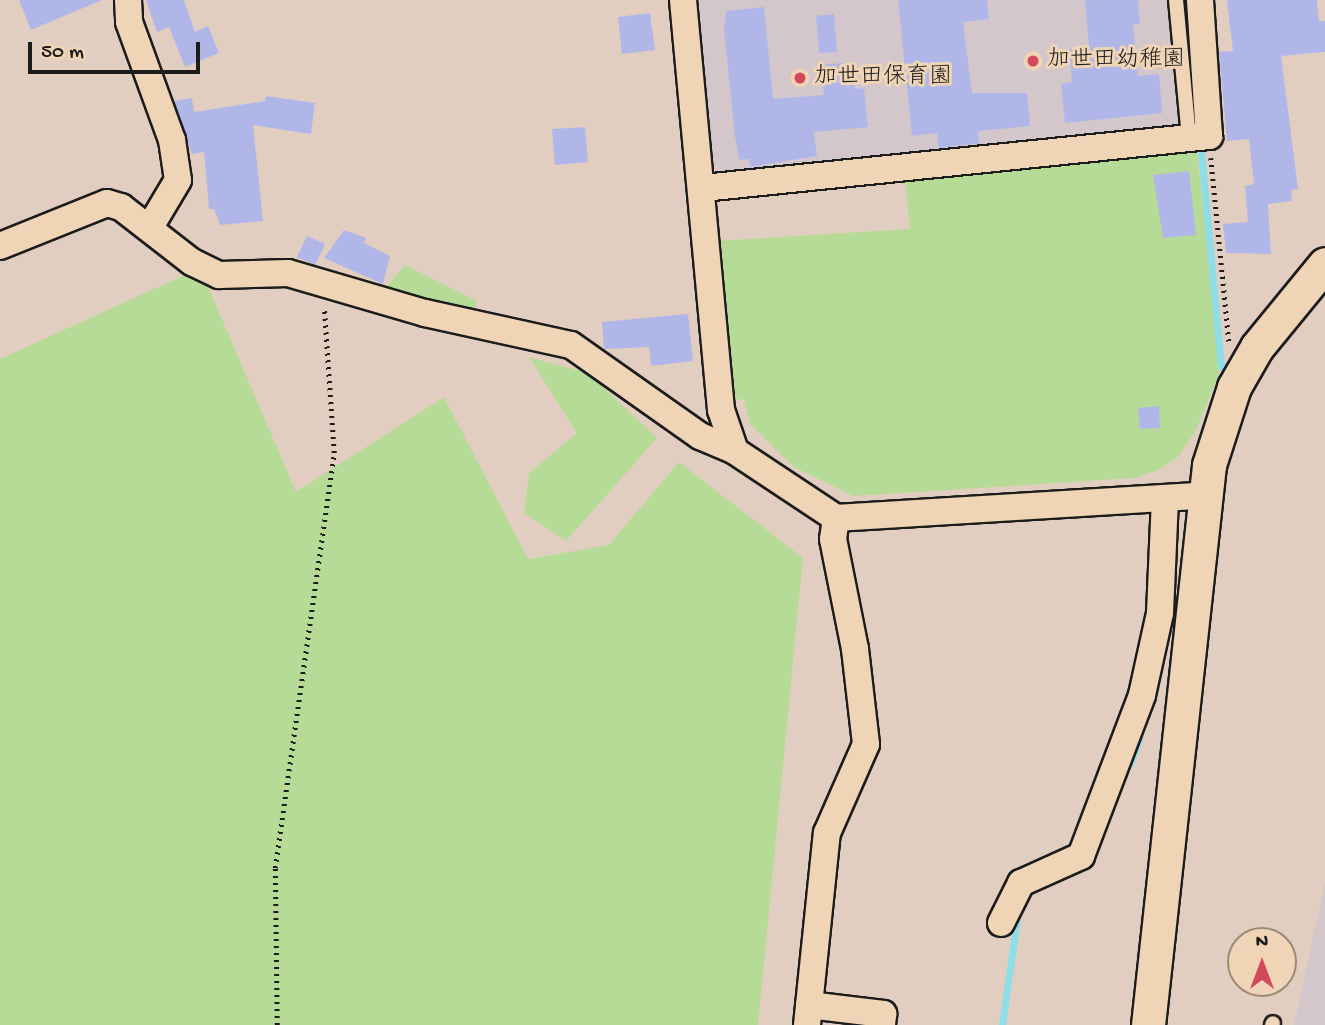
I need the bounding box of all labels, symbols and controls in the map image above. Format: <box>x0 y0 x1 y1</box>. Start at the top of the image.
scale bar <box>32 28 203 72</box>
text: 50 m <box>41 41 84 66</box>
place label: 加世田幼稚園 <box>1047 47 1185 75</box>
marker: 加世田幼稚園 <box>1025 53 1041 69</box>
place label: 加世田保育園 <box>814 64 952 92</box>
marker: 加世田保育園 <box>792 70 808 86</box>
north arrow <box>1227 927 1297 997</box>
text: N <box>1256 931 1268 954</box>

